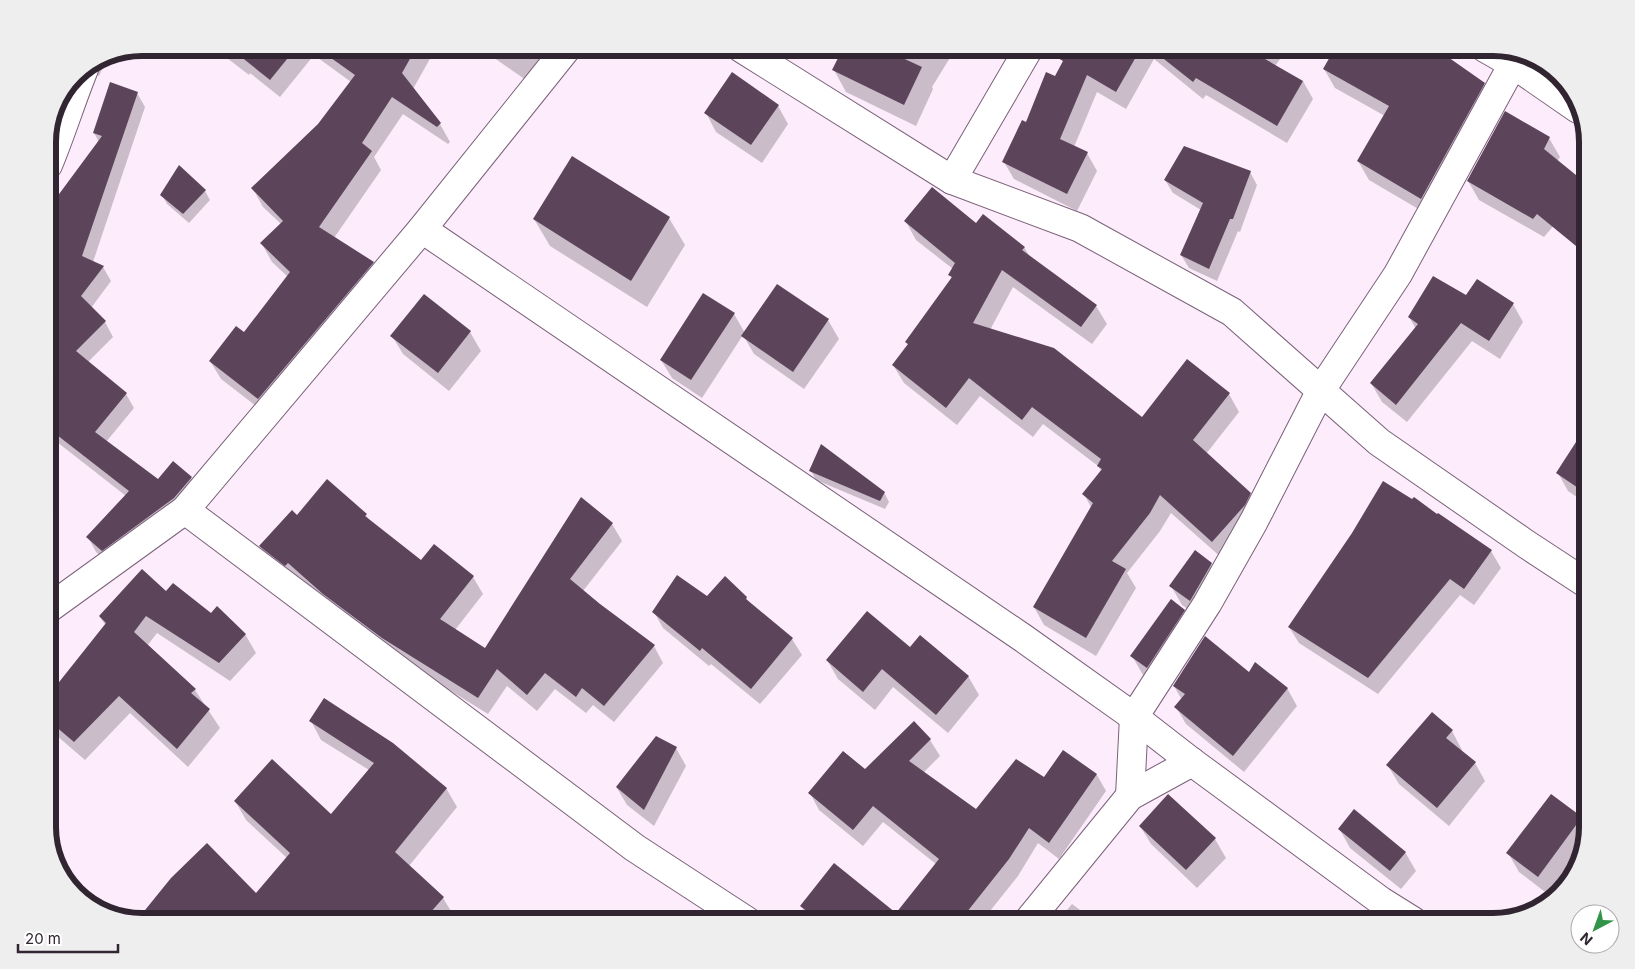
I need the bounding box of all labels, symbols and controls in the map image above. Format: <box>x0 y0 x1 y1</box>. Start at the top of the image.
north arrow <box>1570 904 1620 954</box>
scale bar <box>18 922 118 954</box>
text: 20 m <box>25 929 61 948</box>
text: N <box>1577 929 1596 949</box>

